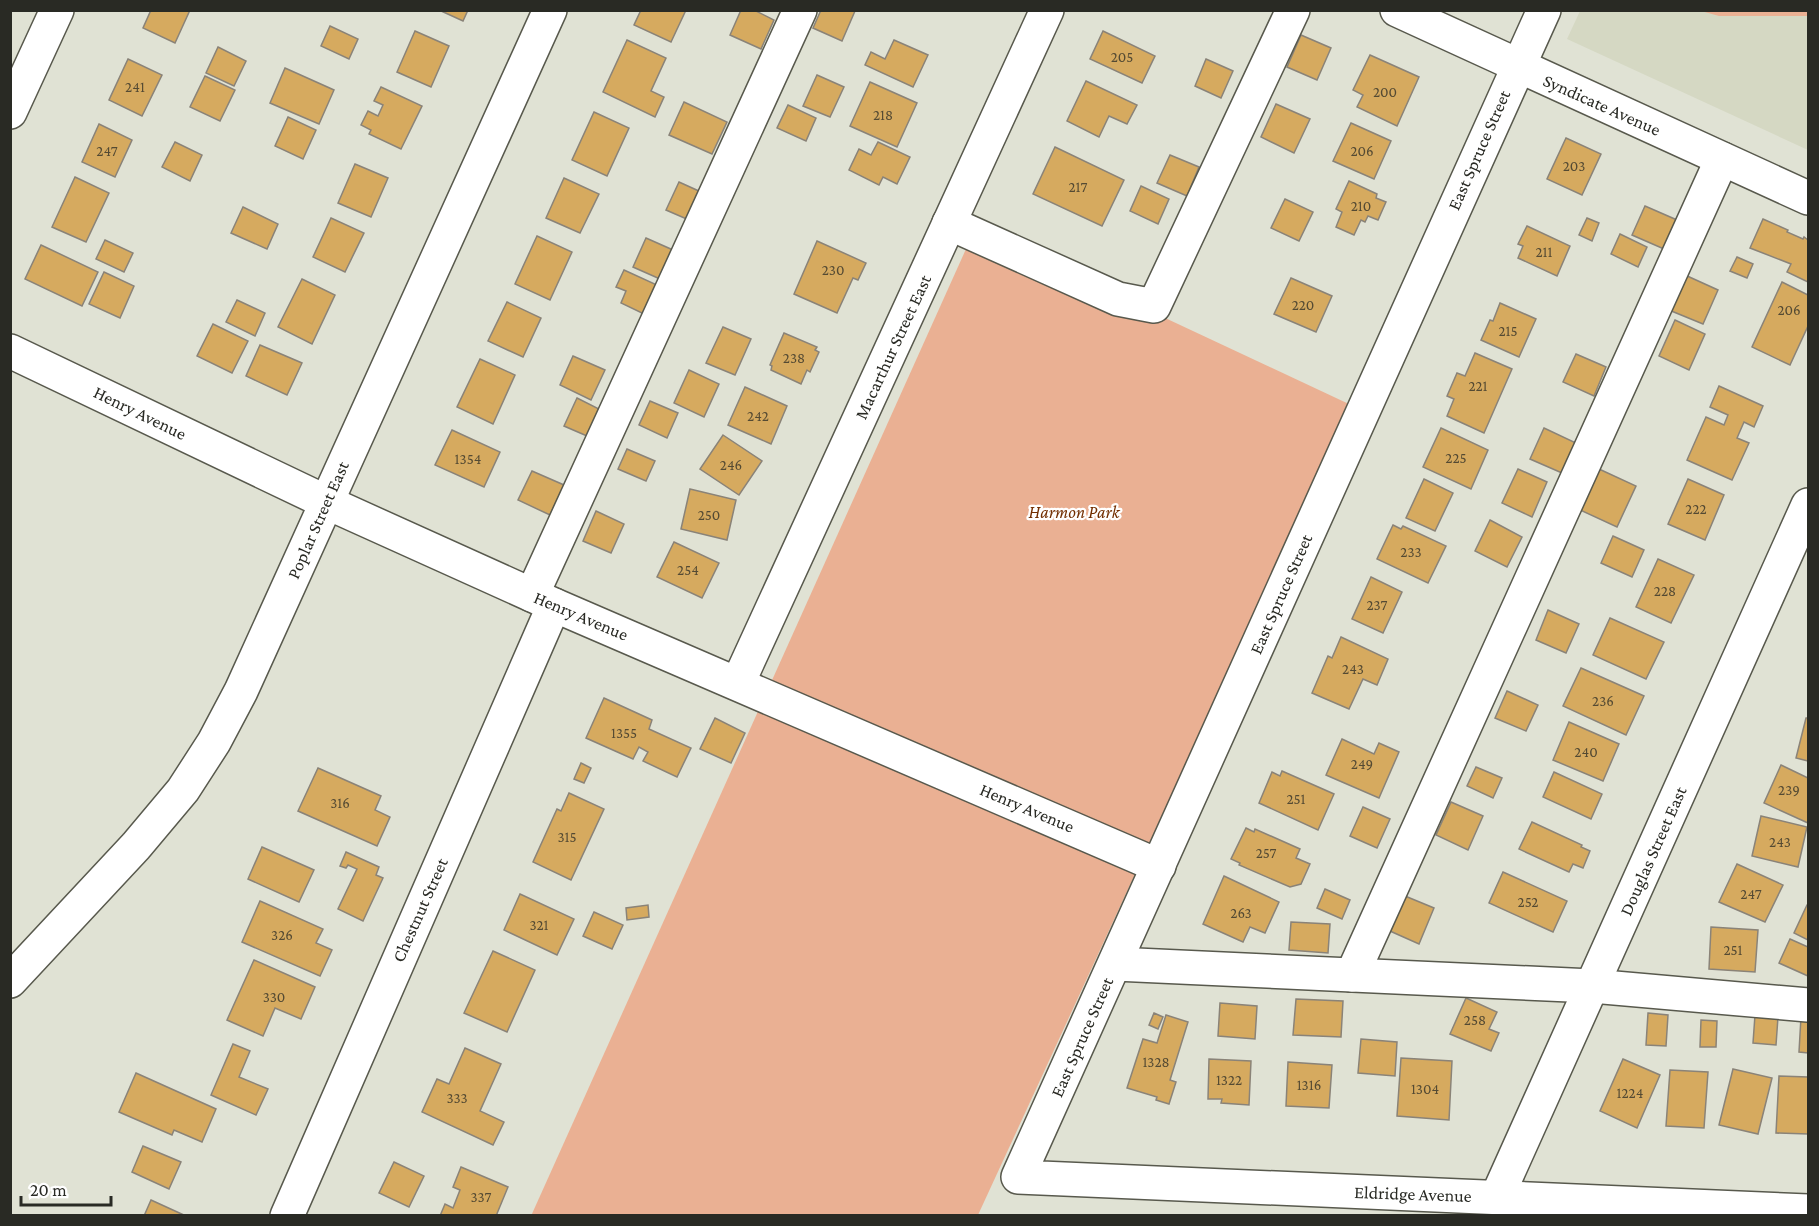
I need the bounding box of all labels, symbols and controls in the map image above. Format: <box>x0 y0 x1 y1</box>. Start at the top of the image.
house number: 205 <box>1111 49 1133 65</box>
street label: Syndicate Avenue <box>1540 70 1664 140</box>
house number: 241 <box>125 79 145 95</box>
house number: 200 <box>1373 84 1397 100</box>
street label: East Spruce Street <box>1444 86 1515 213</box>
house number: 218 <box>873 107 893 123</box>
house number: 247 <box>96 143 118 159</box>
house number: 206 <box>1350 143 1374 159</box>
house number: 203 <box>1563 158 1585 174</box>
house number: 217 <box>1068 179 1088 195</box>
house number: 210 <box>1351 198 1371 214</box>
house number: 211 <box>1535 244 1553 260</box>
house number: 230 <box>822 262 844 278</box>
street label: Macarthur Street East <box>851 271 936 422</box>
house number: 220 <box>1292 297 1314 313</box>
house number: 206 <box>1777 302 1801 318</box>
house number: 215 <box>1498 323 1518 339</box>
house number: 238 <box>783 350 805 366</box>
house number: 221 <box>1468 378 1488 394</box>
street label: Henry Avenue <box>90 382 190 444</box>
house number: 242 <box>747 408 769 424</box>
house number: 225 <box>1445 450 1467 466</box>
house number: 1354 <box>455 451 481 467</box>
street label: Poplar Street East <box>283 457 353 582</box>
house number: 246 <box>720 457 742 473</box>
house number: 222 <box>1685 501 1707 517</box>
park label: Harmon Park <box>1028 502 1121 522</box>
house number: 250 <box>698 507 720 523</box>
street label: East Spruce Street <box>1246 530 1317 657</box>
house number: 233 <box>1400 544 1422 560</box>
house number: 254 <box>677 562 699 578</box>
house number: 228 <box>1654 583 1676 599</box>
street label: Henry Avenue <box>531 587 631 645</box>
house number: 237 <box>1366 597 1388 613</box>
house number: 243 <box>1342 661 1364 677</box>
house number: 236 <box>1592 693 1614 709</box>
house number: 1355 <box>611 725 637 741</box>
house number: 240 <box>1574 744 1598 760</box>
house number: 249 <box>1351 756 1373 772</box>
street label: Henry Avenue <box>977 779 1077 837</box>
street label: Douglas Street East <box>1616 782 1691 919</box>
house number: 239 <box>1778 782 1800 798</box>
house number: 251 <box>1286 791 1306 807</box>
house number: 316 <box>330 795 350 811</box>
house number: 315 <box>557 829 577 845</box>
house number: 243 <box>1769 834 1791 850</box>
house number: 257 <box>1256 845 1276 861</box>
street label: Chestnut Street <box>388 854 452 965</box>
house number: 247 <box>1740 886 1762 902</box>
house number: 252 <box>1517 894 1539 910</box>
house number: 263 <box>1230 905 1252 921</box>
house number: 321 <box>529 917 549 933</box>
house number: 326 <box>271 927 293 943</box>
house number: 251 <box>1723 942 1743 958</box>
street label: East Spruce Street <box>1047 973 1118 1100</box>
house number: 330 <box>263 989 285 1005</box>
house number: 258 <box>1464 1012 1486 1028</box>
house number: 1328 <box>1142 1054 1170 1070</box>
house number: 1322 <box>1216 1072 1242 1088</box>
house number: 1316 <box>1297 1077 1321 1093</box>
house number: 1304 <box>1411 1081 1439 1097</box>
house number: 1224 <box>1617 1085 1643 1101</box>
house number: 333 <box>446 1090 468 1106</box>
scale bar <box>21 1169 111 1207</box>
text: 20 m <box>30 1180 67 1200</box>
street label: Eldridge Avenue <box>1354 1182 1472 1206</box>
house number: 337 <box>471 1189 492 1205</box>

